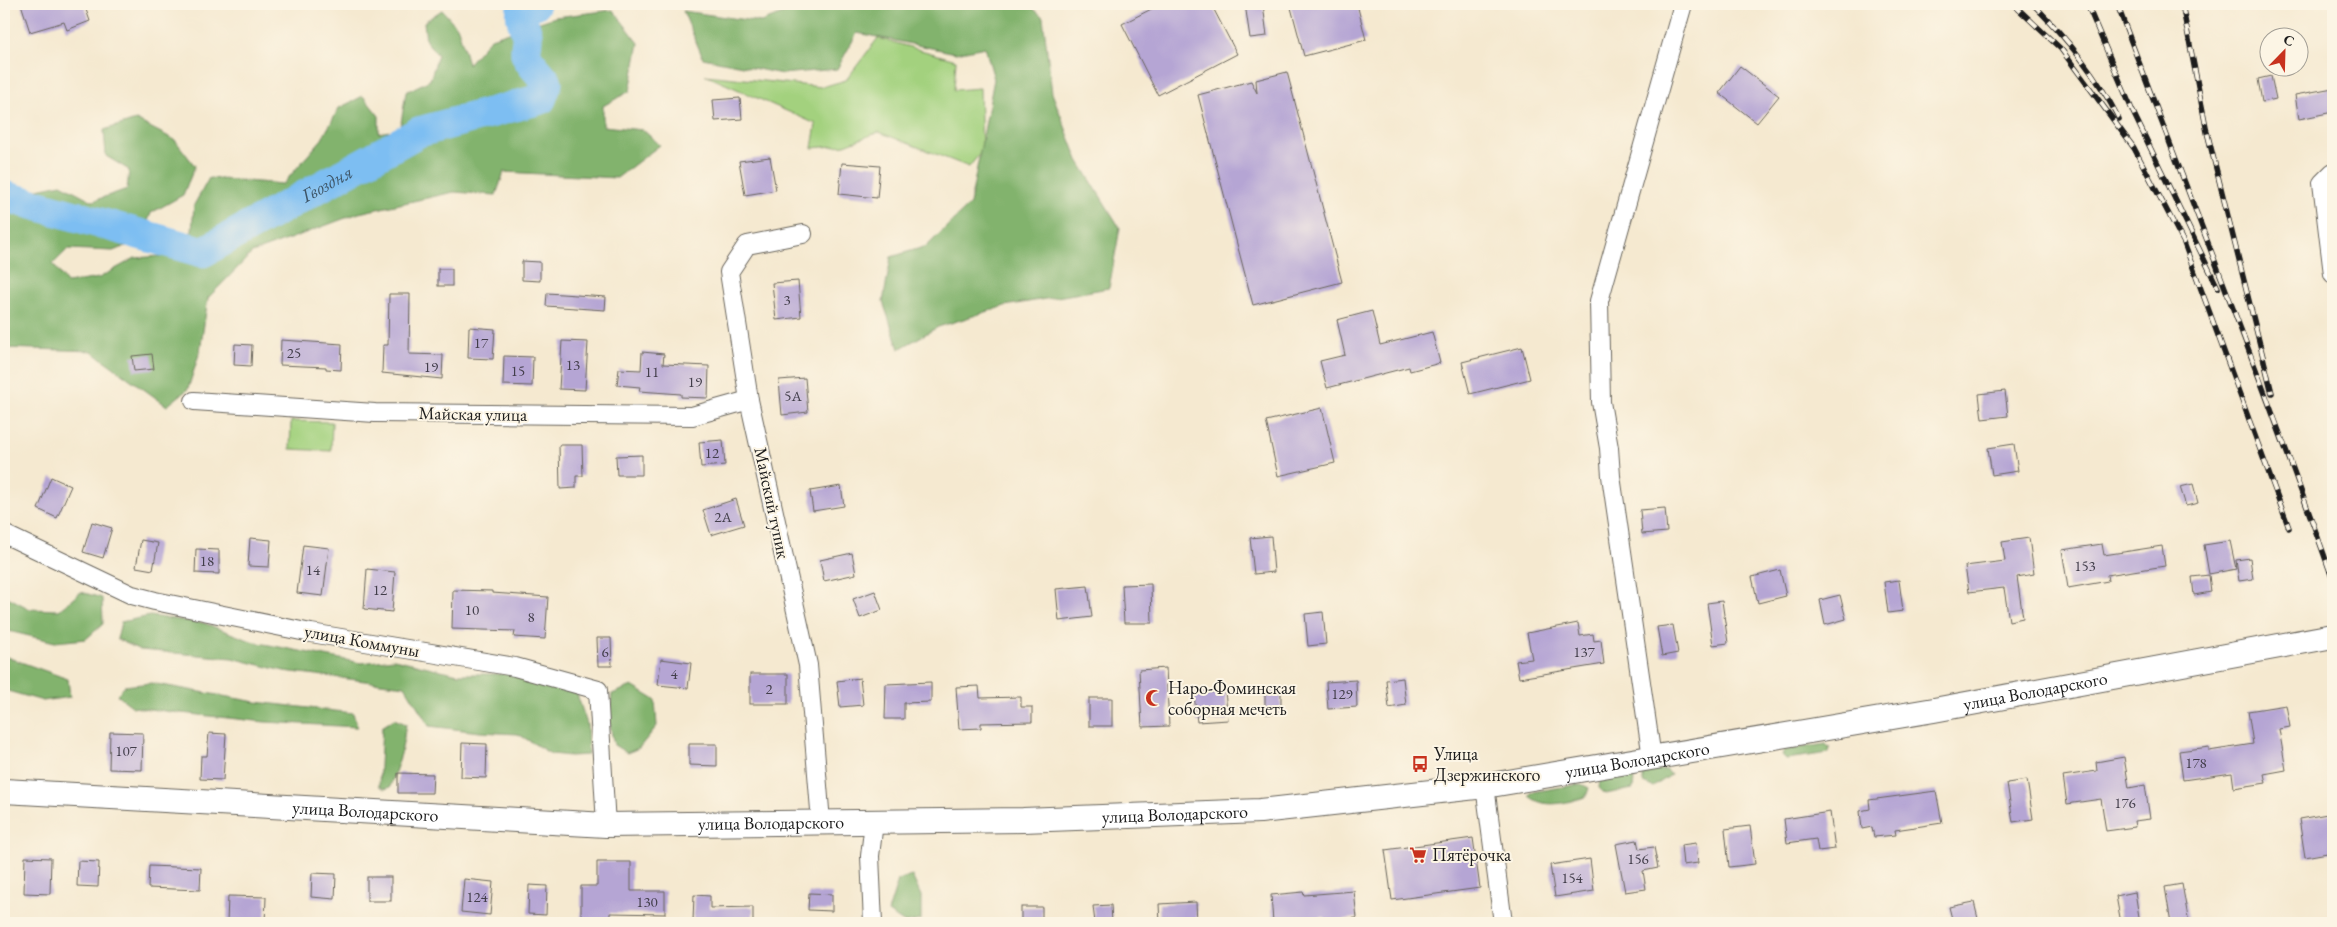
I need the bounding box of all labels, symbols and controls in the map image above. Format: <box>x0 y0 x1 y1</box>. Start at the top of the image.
north arrow <box>2260 28 2310 78</box>
text: С <box>2281 30 2297 50</box>
water label: Гвоздня <box>296 159 357 209</box>
house number: 3 <box>783 290 791 309</box>
house number: 17 <box>474 333 489 352</box>
house number: 25 <box>287 343 301 362</box>
house number: 13 <box>566 355 580 374</box>
house number: 19 <box>424 357 438 376</box>
house number: 15 <box>511 361 525 380</box>
house number: 11 <box>645 362 659 381</box>
house number: 19 <box>688 372 702 391</box>
house number: 5А <box>784 386 802 405</box>
street label: Майская улица <box>418 401 528 426</box>
house number: 12 <box>705 443 720 462</box>
street label: Майский тупик <box>749 445 796 561</box>
house number: 2А <box>714 507 732 526</box>
house number: 18 <box>200 551 214 570</box>
house number: 153 <box>2074 556 2096 575</box>
house number: 14 <box>306 560 321 579</box>
house number: 12 <box>373 580 388 599</box>
house number: 10 <box>465 600 479 619</box>
house number: 8 <box>527 607 535 626</box>
street label: улица Коммуны <box>303 619 422 662</box>
house number: 6 <box>601 642 609 661</box>
house number: 137 <box>1573 642 1596 661</box>
house number: 4 <box>670 664 678 683</box>
street label: улица Володарского <box>1961 666 2109 715</box>
place label: Наро-Фоминская соборная мечеть <box>1168 676 1296 720</box>
house number: 2 <box>765 679 773 698</box>
house number: 129 <box>1331 684 1353 703</box>
mosque icon: Наро-Фоминская соборная мечеть <box>1144 688 1164 708</box>
street label: улица Володарского <box>1563 736 1711 783</box>
house number: 107 <box>115 741 138 760</box>
place label: Улица Дзержинского <box>1433 742 1541 786</box>
house number: 178 <box>2185 753 2207 772</box>
bus stop icon: Улица Дзержинского <box>1410 754 1430 774</box>
house number: 176 <box>2114 793 2136 812</box>
street label: улица Володарского <box>292 795 439 827</box>
street label: улица Володарского <box>1101 799 1248 828</box>
street label: улица Володарского <box>698 810 844 835</box>
place label: Пятёрочка <box>1432 843 1512 866</box>
supermarket icon: Пятёрочка <box>1408 845 1428 865</box>
house number: 156 <box>1627 849 1649 868</box>
house number: 154 <box>1561 868 1584 887</box>
house number: 124 <box>466 887 489 906</box>
house number: 130 <box>636 892 658 911</box>

